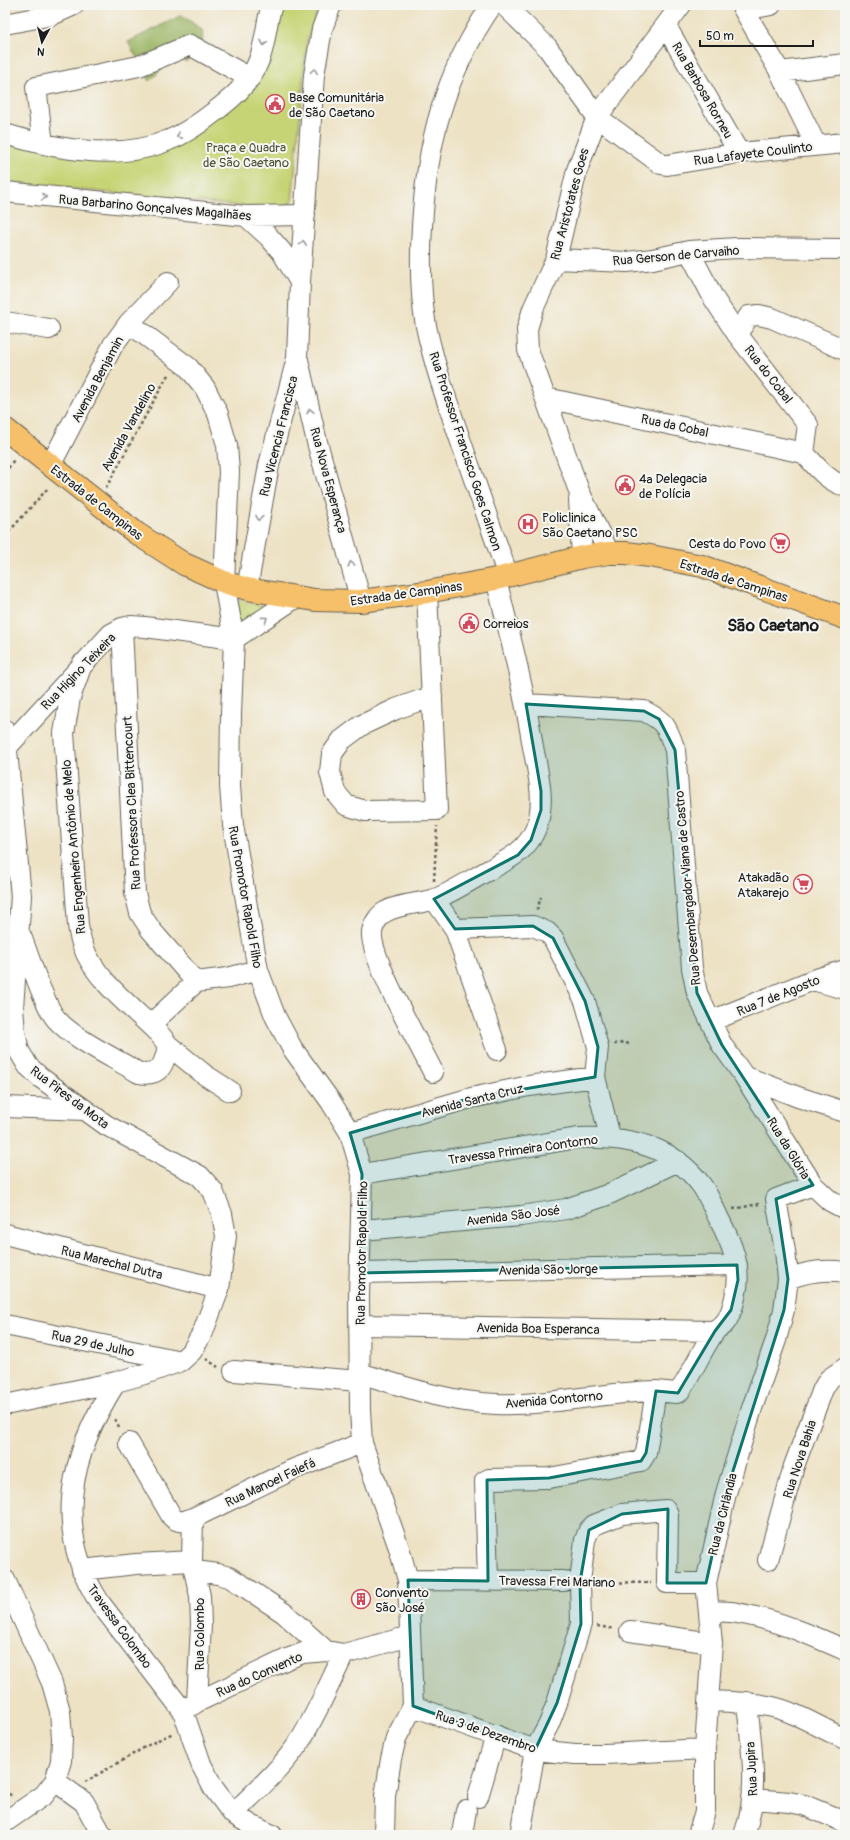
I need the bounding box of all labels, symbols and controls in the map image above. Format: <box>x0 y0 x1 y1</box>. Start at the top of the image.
north arrow <box>22 22 62 62</box>
scale bar <box>700 22 813 48</box>
text: 50 m <box>706 29 734 44</box>
one-way arrow <box>260 40 268 46</box>
street label: Rua Barbosa Rorneu <box>668 40 736 141</box>
text: N <box>36 44 45 58</box>
one-way arrow <box>309 68 318 74</box>
place label: Base Comunitária de São Caetano <box>289 90 384 121</box>
public building icon: Base Comunitária de São Caetano <box>264 93 286 115</box>
one-way arrow <box>176 131 183 138</box>
street label: Rua Lafayete Coulinto <box>693 139 814 169</box>
park label: Praça e Quadra de São Caetano <box>203 140 289 171</box>
street label: Rua Aristotates Goes <box>547 146 593 262</box>
one-way arrow <box>41 192 47 201</box>
street label: Rua Barbarino Gonçalves Magalhães <box>58 192 252 224</box>
one-way arrow <box>298 240 307 246</box>
street label: Rua Gerson de Carvaiho <box>612 242 740 270</box>
street label: Avenida Benjamin <box>68 334 127 425</box>
street label: Rua do Cobal <box>741 342 796 407</box>
street label: Rua Professor Francisco Goes Calmon <box>425 350 505 553</box>
street label: Rua Vicencia Francisca <box>256 374 302 498</box>
street label: Avenida Vandelino <box>98 381 160 474</box>
one-way arrow <box>307 408 315 414</box>
street label: Rua da Cobal <box>640 411 710 441</box>
street label: Rua Nova Esperança <box>306 426 350 535</box>
street label: Estrada de Campinas <box>47 462 146 544</box>
place label: 4ª Delegacia de Polícia <box>639 471 707 502</box>
public building icon: 4ª Delegacia de Polícia <box>614 474 636 496</box>
place label: Policlinica São Caetano PSC <box>542 510 638 541</box>
hospital icon: Policlinica São Caetano PSC <box>517 513 539 535</box>
one-way arrow <box>256 515 264 522</box>
supermarket icon: Cesta do Povo <box>769 532 791 554</box>
place label: Cesta do Povo <box>689 536 766 552</box>
street label: Estrada de Campinas <box>678 556 790 606</box>
one-way arrow <box>347 560 356 567</box>
street label: Estrada de Campinas <box>349 578 463 610</box>
public building icon: Correios <box>458 612 480 634</box>
district label: São Caetano <box>727 615 819 636</box>
one-way arrow <box>261 616 268 624</box>
place label: Correios <box>483 616 529 632</box>
street label: Rua Higino Teixeira <box>38 630 119 713</box>
street label: Rua Professora Clea Bittencourt <box>119 715 145 890</box>
street label: Rua Engenheiro Antônio de Melo <box>58 759 90 935</box>
street label: Rua Desembargador Viana de Castro <box>672 790 704 986</box>
street label: Rua Promotor Rapold Filho <box>225 825 265 970</box>
place label: Atakadão Atakarejo <box>737 870 789 901</box>
supermarket icon: Atakadão Atakarejo <box>792 873 814 895</box>
street label: Rua 7 de Agosto <box>734 972 822 1020</box>
street label: Rua Pires da Mota <box>27 1063 112 1133</box>
street label: Avenida Santa Cruz <box>419 1080 525 1121</box>
street label: Rua da Glória <box>763 1115 813 1182</box>
street label: Travessa Primeira Contorno <box>447 1132 599 1168</box>
street label: Rua Promotor Rapold Filho <box>353 1181 371 1325</box>
street label: Avenida São José <box>465 1202 561 1230</box>
street label: Rua Marechal Dutra <box>59 1243 164 1283</box>
street label: Avenida São Jorge <box>498 1261 598 1279</box>
street label: Avenida Boa Esperanca <box>476 1320 600 1338</box>
street label: Rua 29 de Julho <box>50 1327 136 1361</box>
street label: Avenida Contorno <box>505 1388 604 1412</box>
street label: Rua Nova Bahia <box>780 1418 820 1500</box>
street label: Rua Manoel Faiefá <box>223 1455 318 1511</box>
street label: Rua da Cirlândia <box>705 1471 741 1557</box>
street label: Travessa Frei Mariano <box>499 1573 615 1591</box>
street label: Travessa Colombo <box>83 1581 155 1672</box>
place label: Convento São José <box>375 1585 429 1616</box>
building icon: Convento São José <box>350 1588 372 1610</box>
street label: Rua Colombo <box>192 1598 208 1670</box>
street label: Rua do Convento <box>214 1649 305 1701</box>
street label: Rua 3 de Dezembro <box>433 1707 538 1757</box>
street label: Rua Jupira <box>743 1741 761 1797</box>

